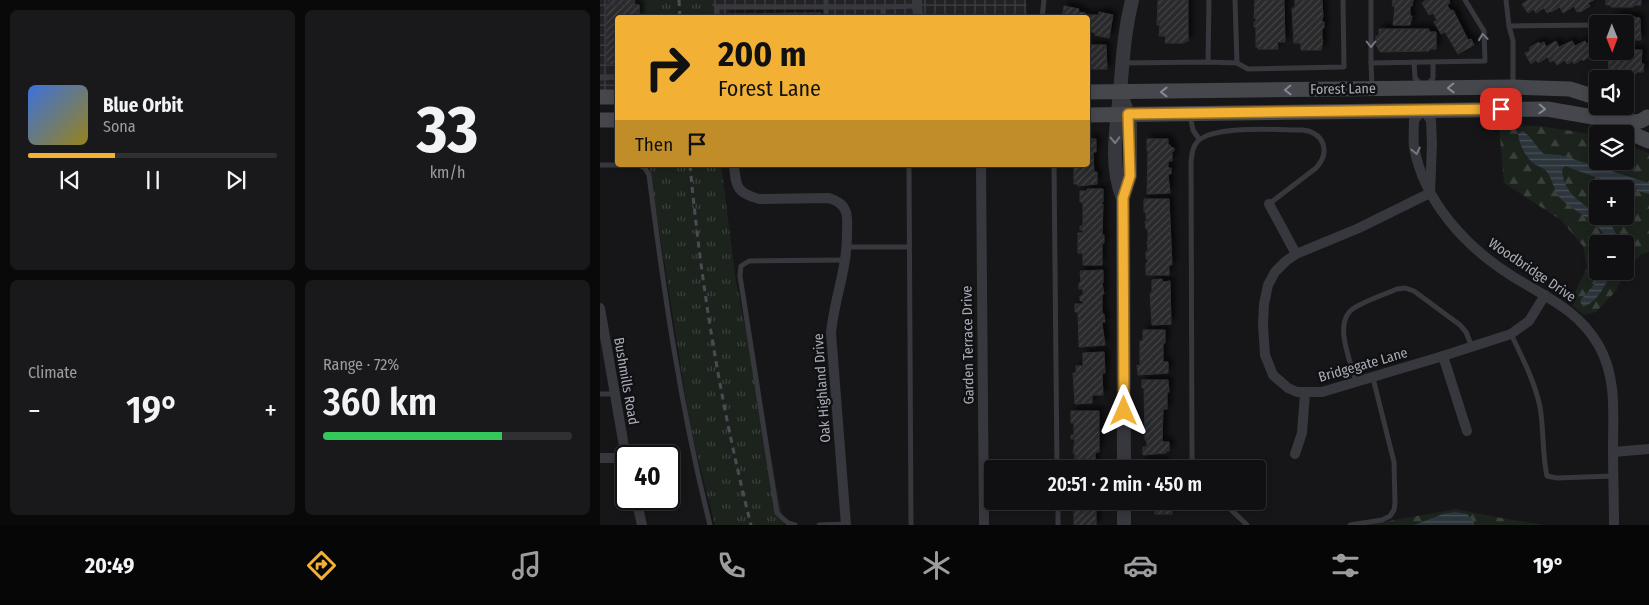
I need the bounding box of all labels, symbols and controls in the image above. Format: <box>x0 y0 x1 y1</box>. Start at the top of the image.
north arrow <box>1589 15 1634 60</box>
map controls <box>1589 15 1634 280</box>
text: 200 m <box>718 33 806 75</box>
one-way arrow <box>1478 33 1489 41</box>
icon: right <box>635 35 700 100</box>
one-way arrow <box>1366 40 1376 48</box>
button: sound <box>1589 70 1634 115</box>
text: Forest Lane <box>718 75 821 102</box>
street label: Forest Lane <box>1310 80 1376 98</box>
one-way arrow <box>1447 83 1455 93</box>
one-way arrow <box>1284 85 1292 95</box>
one-way arrow <box>1159 87 1167 97</box>
pin <box>1480 88 1522 130</box>
text: 33 <box>417 91 478 169</box>
text: Blue Orbit <box>103 94 183 117</box>
icon: arrive <box>1487 95 1515 123</box>
one-way arrow <box>1538 104 1546 115</box>
text: Sona <box>103 117 136 136</box>
button: layers <box>1589 125 1634 170</box>
icon: arrive <box>683 130 711 158</box>
text: Then <box>635 133 673 156</box>
one-way arrow <box>1110 136 1121 144</box>
one-way arrow <box>1410 146 1421 155</box>
text: km/h <box>430 163 465 182</box>
icon: previous <box>56 166 84 194</box>
icon: pause <box>139 166 167 194</box>
icon: next <box>222 166 250 194</box>
button: + <box>1589 180 1634 225</box>
street label: Woodbridge Drive <box>1485 234 1579 306</box>
button: − <box>1589 235 1634 280</box>
street label: Garden Terrace Drive <box>958 285 978 405</box>
street label: Oak Highland Drive <box>810 333 834 443</box>
street label: Bushmills Road <box>610 336 642 426</box>
street label: Bridgegate Lane <box>1317 344 1410 386</box>
text: Range · 72% <box>323 355 399 374</box>
text: Climate <box>28 363 77 382</box>
text: 360 km <box>323 379 437 425</box>
position arrow <box>1097 384 1149 436</box>
text: 19° <box>126 387 179 433</box>
text: − <box>28 394 41 427</box>
text: + <box>264 394 277 427</box>
speed limit sign: 40 <box>615 445 680 510</box>
text: 20:51 · 2 min · 450 m <box>1048 473 1202 496</box>
icon: directions <box>304 548 339 583</box>
icon: music <box>509 548 544 583</box>
icon: phone <box>714 548 749 583</box>
icon: climate <box>919 548 954 583</box>
icon: car <box>1123 548 1158 583</box>
icon: filters <box>1328 548 1363 583</box>
text: 20:49 <box>85 552 134 579</box>
text: 19° <box>1533 552 1564 579</box>

